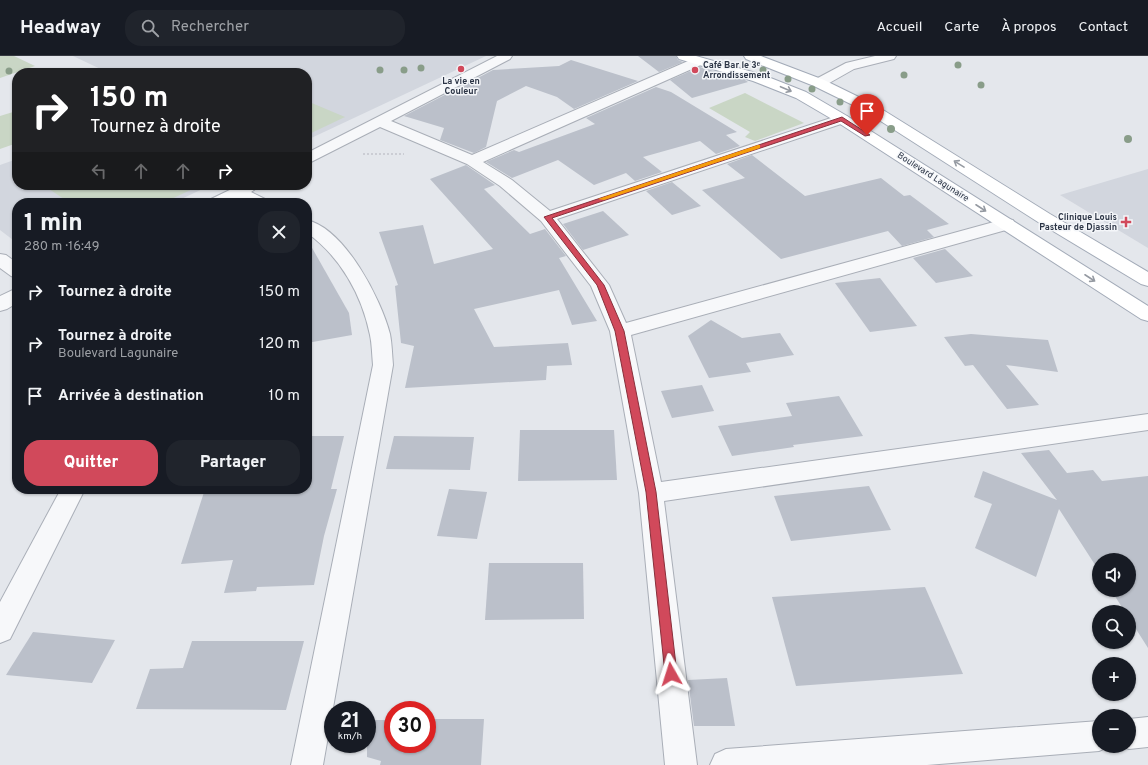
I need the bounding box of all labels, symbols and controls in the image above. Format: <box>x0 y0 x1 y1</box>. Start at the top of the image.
search box <box>125 10 405 46</box>
text: Headway <box>20 16 101 40</box>
icon: search <box>139 17 161 39</box>
text: Rechercher <box>171 18 249 37</box>
text: Accueil <box>876 19 922 36</box>
text: Carte <box>944 19 979 36</box>
text: À propos <box>1001 19 1057 36</box>
text: Contact <box>1079 19 1128 36</box>
place label: Café Bar le 3ᵉ Arrondissement <box>703 60 771 81</box>
marker: La vie en Couleur <box>456 64 466 74</box>
marker: Café Bar le 3ᵉ Arrondissement <box>690 65 700 75</box>
place label: La vie en Couleur <box>442 76 480 97</box>
text: 150 m <box>90 81 168 117</box>
icon: right <box>24 84 76 136</box>
one-way arrow <box>780 86 792 94</box>
pin <box>850 94 884 135</box>
icon: arrive <box>856 100 878 122</box>
text: Tournez à droite <box>90 116 221 139</box>
street label: Boulevard Lagunaire <box>895 150 971 204</box>
icon: left <box>88 160 110 182</box>
icon: ahead <box>130 160 152 182</box>
icon: ahead <box>172 160 194 182</box>
icon: right <box>214 160 236 182</box>
one-way arrow <box>954 160 965 169</box>
one-way arrow <box>975 204 987 212</box>
text: 1 min <box>24 209 83 239</box>
button: close <box>258 211 300 253</box>
place label: Clinique Louis Pasteur de Djassin <box>1039 212 1117 233</box>
marker: Clinique Louis Pasteur de Djassin <box>1120 216 1132 228</box>
text: 280 m · 16:49 <box>24 239 99 255</box>
one-way arrow <box>1084 274 1095 282</box>
icon: right <box>24 281 46 303</box>
text: Tournez à droite <box>58 283 172 302</box>
text: 150 m <box>259 283 300 302</box>
text: Tournez à droite <box>58 327 172 346</box>
icon: right <box>24 333 46 355</box>
text: 120 m <box>259 335 300 354</box>
text: Boulevard Lagunaire <box>58 346 178 362</box>
icon: arrive <box>24 385 46 407</box>
text: Arrivée à destination <box>58 387 204 406</box>
text: 10 m <box>269 387 300 406</box>
button: Quitter <box>24 440 158 486</box>
button: Partager <box>166 440 300 486</box>
map controls <box>1092 553 1136 753</box>
button: sound <box>1092 553 1136 597</box>
button: search <box>1092 605 1136 649</box>
position arrow <box>650 653 692 695</box>
button: + <box>1092 657 1136 701</box>
speed limit sign: 30 <box>384 701 436 753</box>
text: 21 <box>340 709 360 735</box>
button: − <box>1092 709 1136 753</box>
text: km/h <box>338 730 362 743</box>

